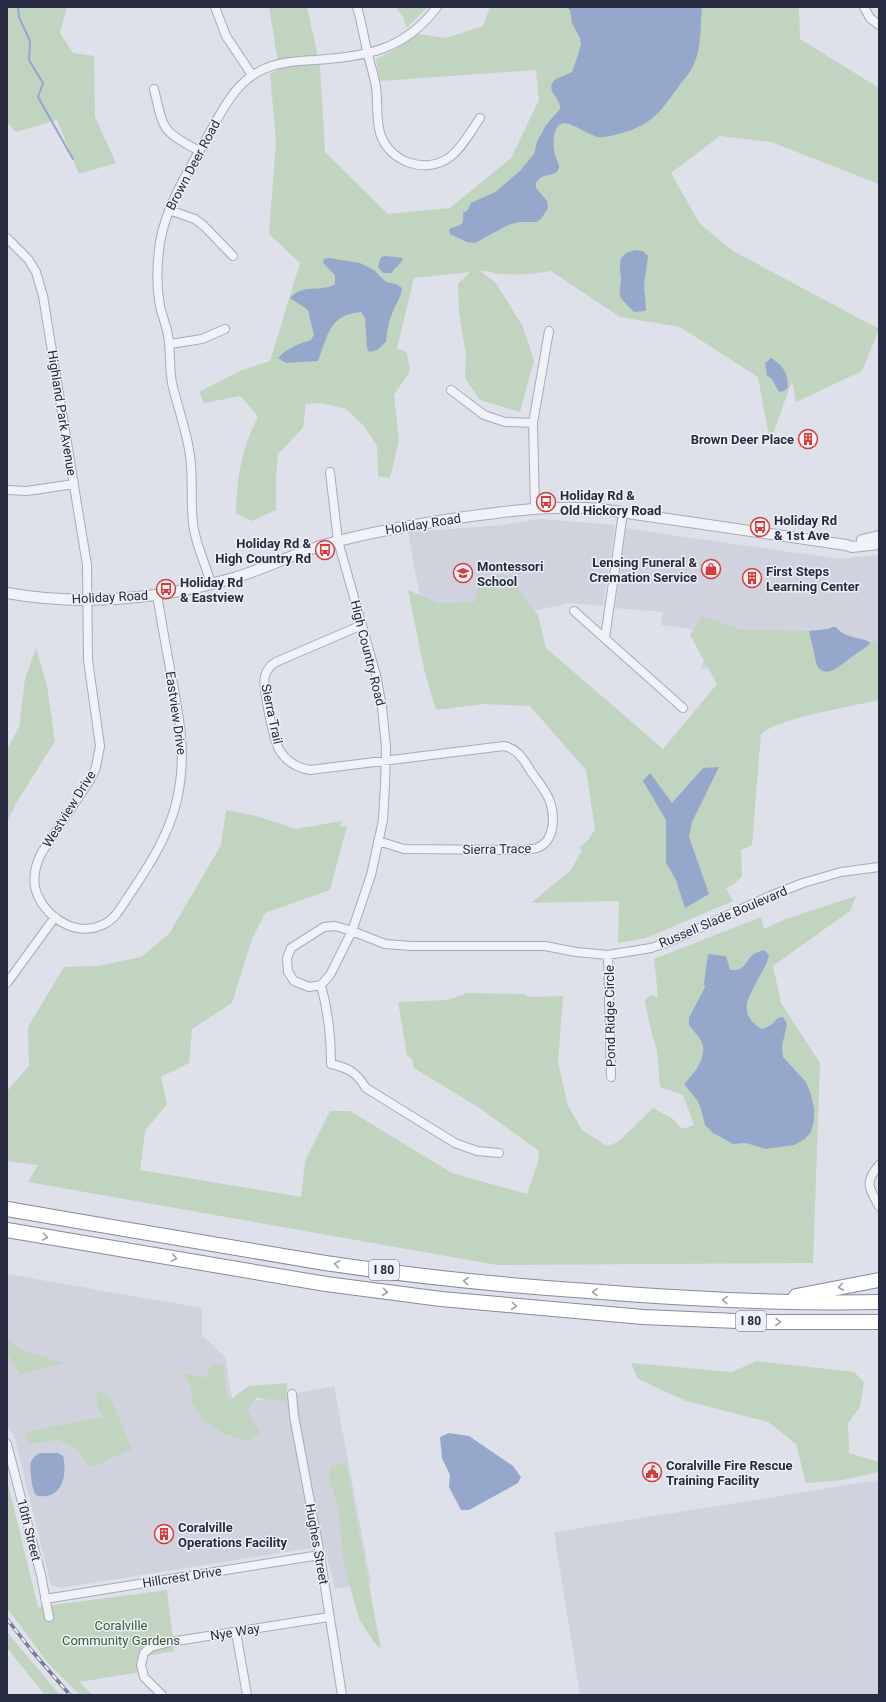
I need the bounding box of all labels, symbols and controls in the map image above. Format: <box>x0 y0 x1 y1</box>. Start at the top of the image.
street label: Brown Deer Road <box>163 117 223 213</box>
street label: Highland Park Avenue <box>45 349 79 477</box>
building icon: Brown Deer Place <box>797 428 819 450</box>
place label: Brown Deer Place <box>691 432 794 447</box>
place label: Holiday Rd & Old Hickory Road <box>560 488 661 518</box>
bus stop icon: Holiday Rd & Old Hickory Road <box>535 491 557 513</box>
street label: Holiday Road <box>384 511 462 537</box>
place label: Holiday Rd & 1st Ave <box>774 513 837 543</box>
bus stop icon: Holiday Rd & 1st Ave <box>749 516 771 538</box>
place label: Holiday Rd & High Country Rd <box>215 536 311 566</box>
bus stop icon: Holiday Rd & High Country Rd <box>314 539 336 561</box>
place label: Lensing Funeral & Cremation Service <box>589 555 697 585</box>
shop icon: Lensing Funeral & Cremation Service <box>700 558 722 580</box>
place label: Montessori School <box>477 559 543 589</box>
school or university icon: Montessori School <box>452 562 474 584</box>
place label: First Steps Learning Center <box>766 564 860 594</box>
building icon: First Steps Learning Center <box>741 567 763 589</box>
place label: Holiday Rd & Eastview <box>180 575 244 605</box>
bus stop icon: Holiday Rd & Eastview <box>155 578 177 600</box>
street label: Holiday Road <box>71 588 149 606</box>
street label: High Country Road <box>348 599 388 707</box>
street label: Eastview Drive <box>163 670 189 756</box>
street label: Sierra Trail <box>258 683 286 745</box>
street label: Westview Drive <box>39 768 99 850</box>
street label: Sierra Trace <box>463 841 532 857</box>
street label: Russell Slade Boulevard <box>657 883 789 951</box>
street label: Pond Ridge Circle <box>602 965 618 1067</box>
one-way arrow <box>42 1232 49 1240</box>
one-way arrow <box>171 1253 177 1262</box>
one-way arrow <box>334 1260 340 1269</box>
road number: I 80 <box>369 1260 399 1280</box>
one-way arrow <box>463 1276 469 1285</box>
one-way arrow <box>837 1282 844 1291</box>
one-way arrow <box>382 1287 388 1296</box>
one-way arrow <box>592 1287 598 1296</box>
one-way arrow <box>722 1295 728 1304</box>
one-way arrow <box>511 1302 517 1311</box>
road number: I 80 <box>736 1311 766 1331</box>
one-way arrow <box>775 1318 781 1326</box>
place label: Coralville Fire Rescue Training Facility <box>666 1458 793 1488</box>
public building icon: Coralville Fire Rescue Training Facility <box>641 1461 663 1483</box>
street label: 10th Street <box>14 1497 44 1563</box>
street label: Hughes Street <box>302 1502 332 1586</box>
place label: Coralville Operations Facility <box>178 1520 288 1550</box>
building icon: Coralville Operations Facility <box>153 1523 175 1545</box>
street label: Hillcrest Drive <box>141 1563 223 1591</box>
park label: Coralville Community Gardens <box>62 1618 180 1648</box>
street label: Nye Way <box>209 1621 261 1643</box>

